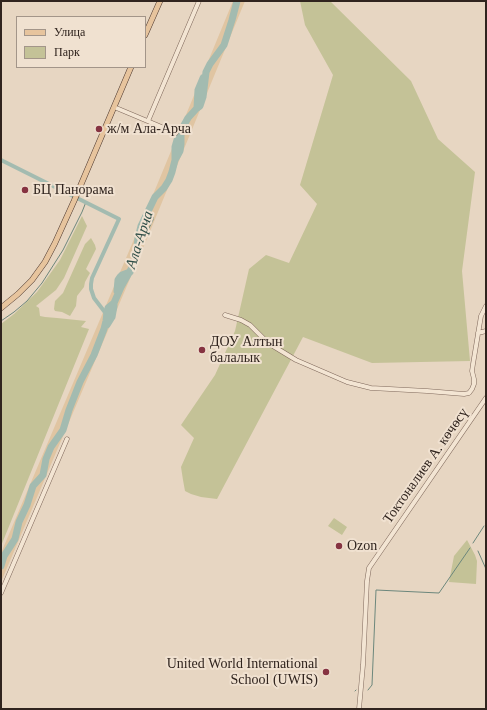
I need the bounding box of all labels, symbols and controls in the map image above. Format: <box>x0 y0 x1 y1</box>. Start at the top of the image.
legend <box>16 16 146 68</box>
text: Улица <box>54 25 85 39</box>
text: Парк <box>54 45 80 59</box>
place label: ж/м Ала-Арча <box>107 121 191 137</box>
marker: ж/м Ала-Арча <box>94 124 104 134</box>
place label: БЦ Панорама <box>33 182 114 198</box>
marker: БЦ Панорама <box>20 185 30 195</box>
water label: Ала-Арча <box>122 209 158 271</box>
place label: ДОУ Алтын балалык <box>210 334 282 366</box>
marker: ДОУ Алтын балалык <box>197 345 207 355</box>
street label: Токтоналиев А. көчөсү <box>380 405 472 527</box>
place label: Ozon <box>347 538 377 554</box>
marker: Ozon <box>334 541 344 551</box>
place label: United World International School (UWIS) <box>167 656 318 688</box>
marker: United World International School (UWIS) <box>321 667 331 677</box>

